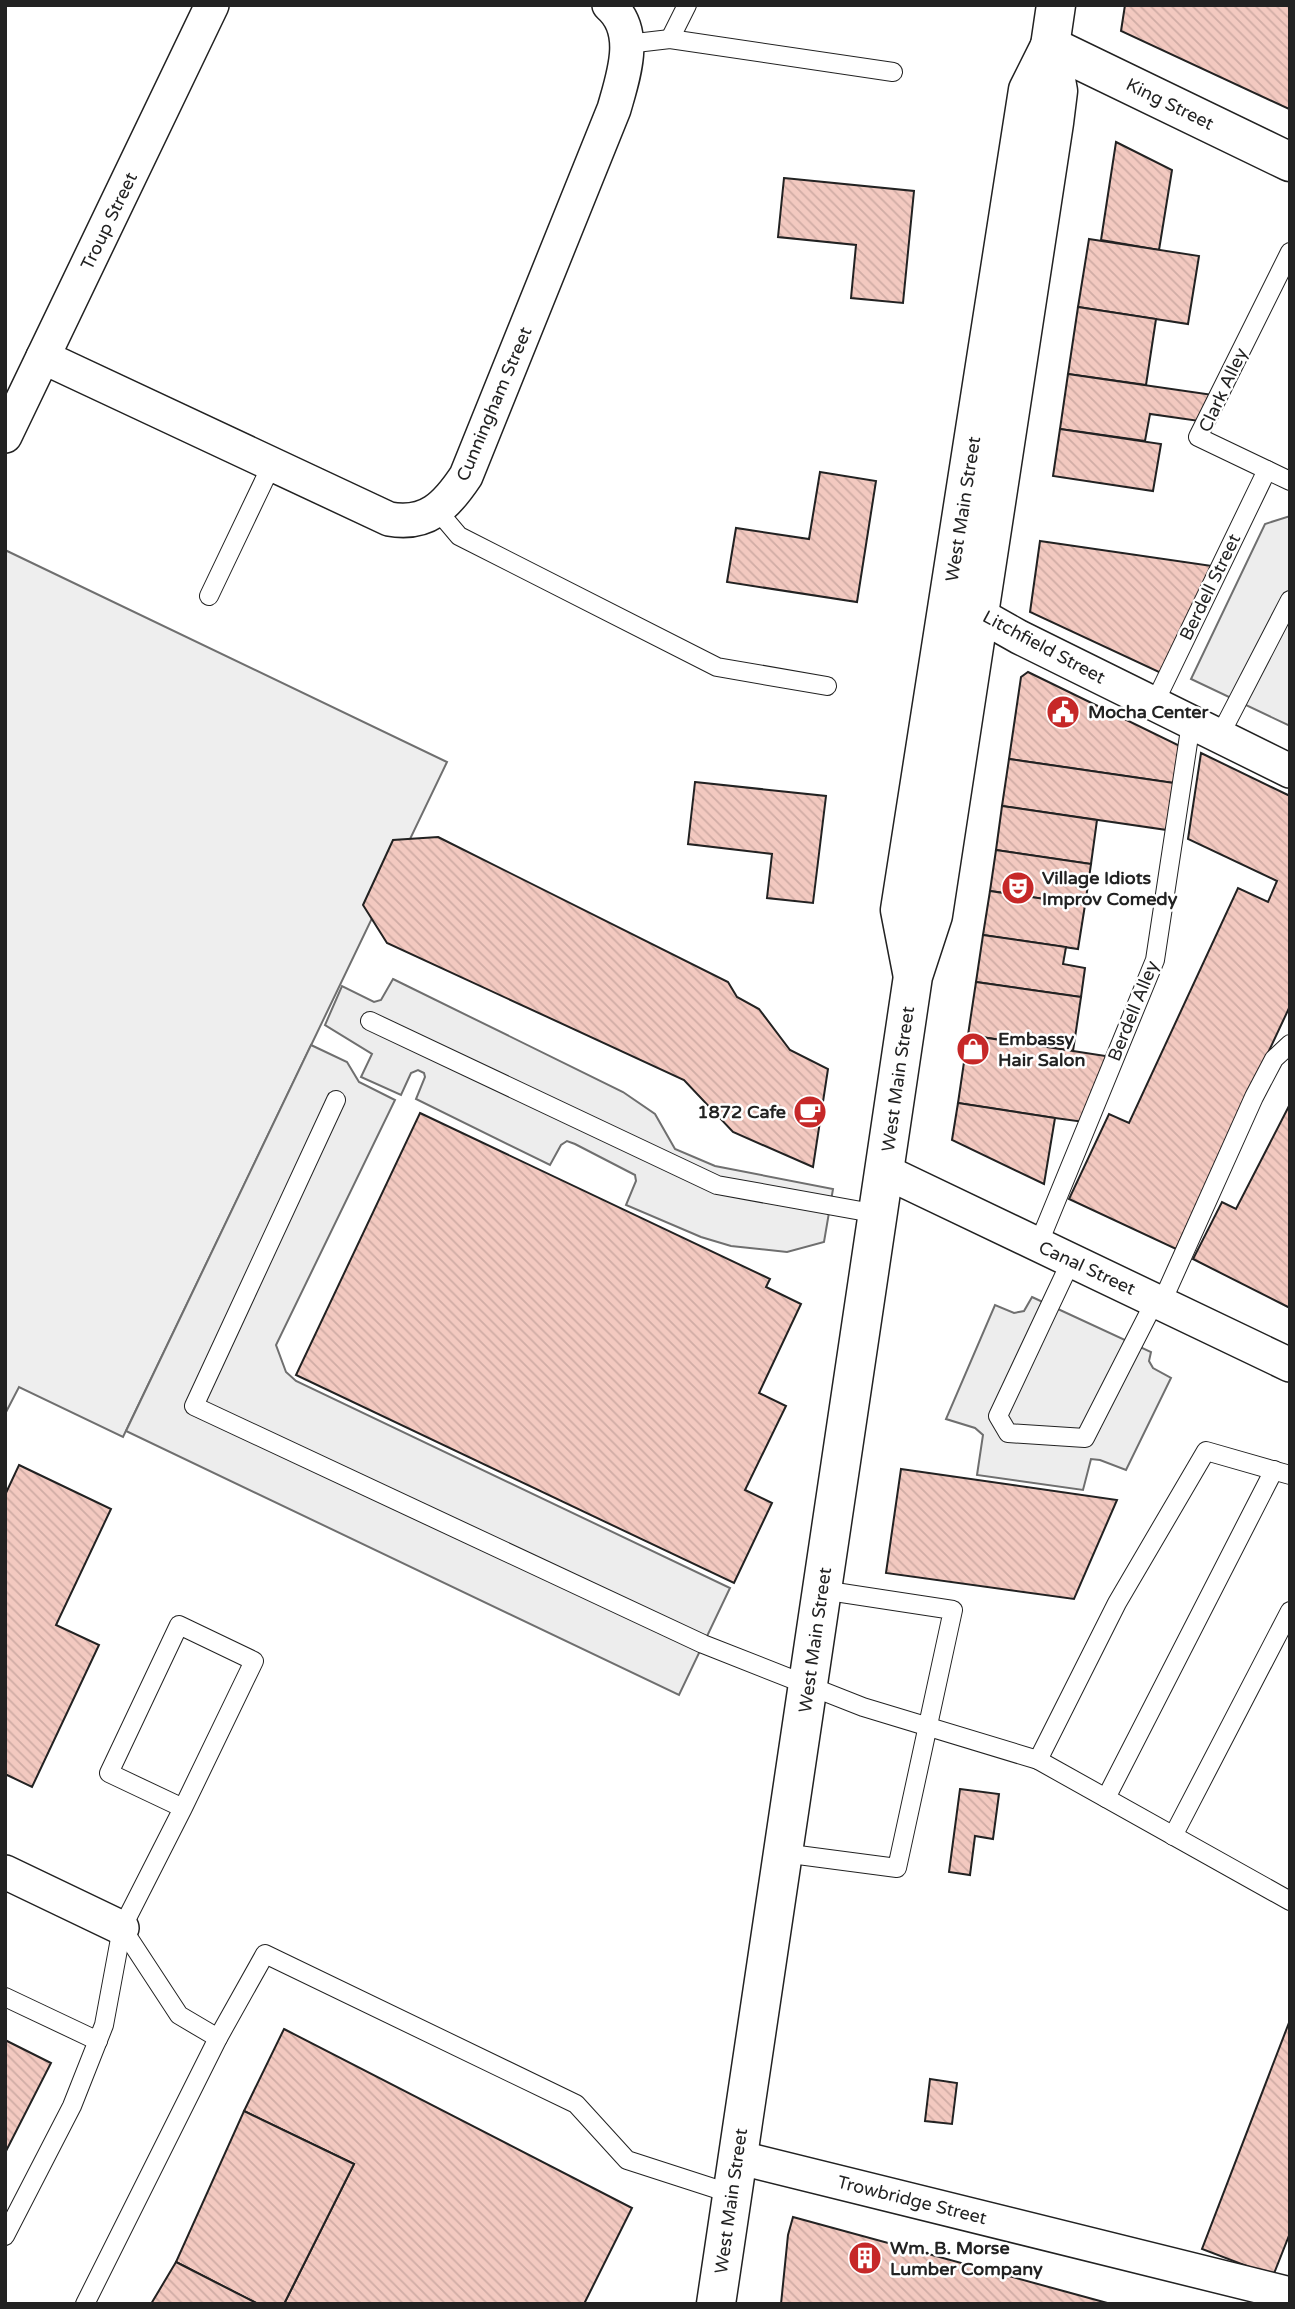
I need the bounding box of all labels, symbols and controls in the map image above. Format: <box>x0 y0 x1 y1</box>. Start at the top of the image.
street label: King Street <box>1122 73 1218 135</box>
street label: Troup Street <box>76 168 142 273</box>
street label: Cunningham Street <box>451 323 537 485</box>
street label: Clark Alley <box>1194 344 1252 436</box>
street label: West Main Street <box>941 435 985 583</box>
street label: Berdell Street <box>1175 530 1245 644</box>
street label: Litchfield Street <box>979 605 1109 689</box>
public building icon: Mocha Center <box>1044 693 1082 731</box>
place label: Mocha Center <box>1088 701 1210 723</box>
place label: Village Idiots Improv Comedy <box>1042 867 1178 910</box>
theatre icon: Village Idiots Improv Comedy <box>999 869 1037 907</box>
street label: Berdell Alley <box>1103 957 1163 1064</box>
street label: West Main Street <box>877 1005 919 1153</box>
place label: Embassy Hair Salon <box>998 1028 1085 1071</box>
shop icon: Embassy Hair Salon <box>954 1030 992 1068</box>
cafe icon: 1872 Cafe <box>791 1093 829 1131</box>
place label: 1872 Cafe <box>697 1101 786 1123</box>
street label: Canal Street <box>1035 1236 1139 1300</box>
street label: West Main Street <box>794 1566 836 1714</box>
street label: West Main Street <box>710 2127 752 2275</box>
street label: Trowbridge Street <box>835 2171 989 2229</box>
place label: Wm. B. Morse Lumber Company <box>890 2237 1043 2280</box>
building icon: Wm. B. Morse Lumber Company <box>846 2239 884 2277</box>

